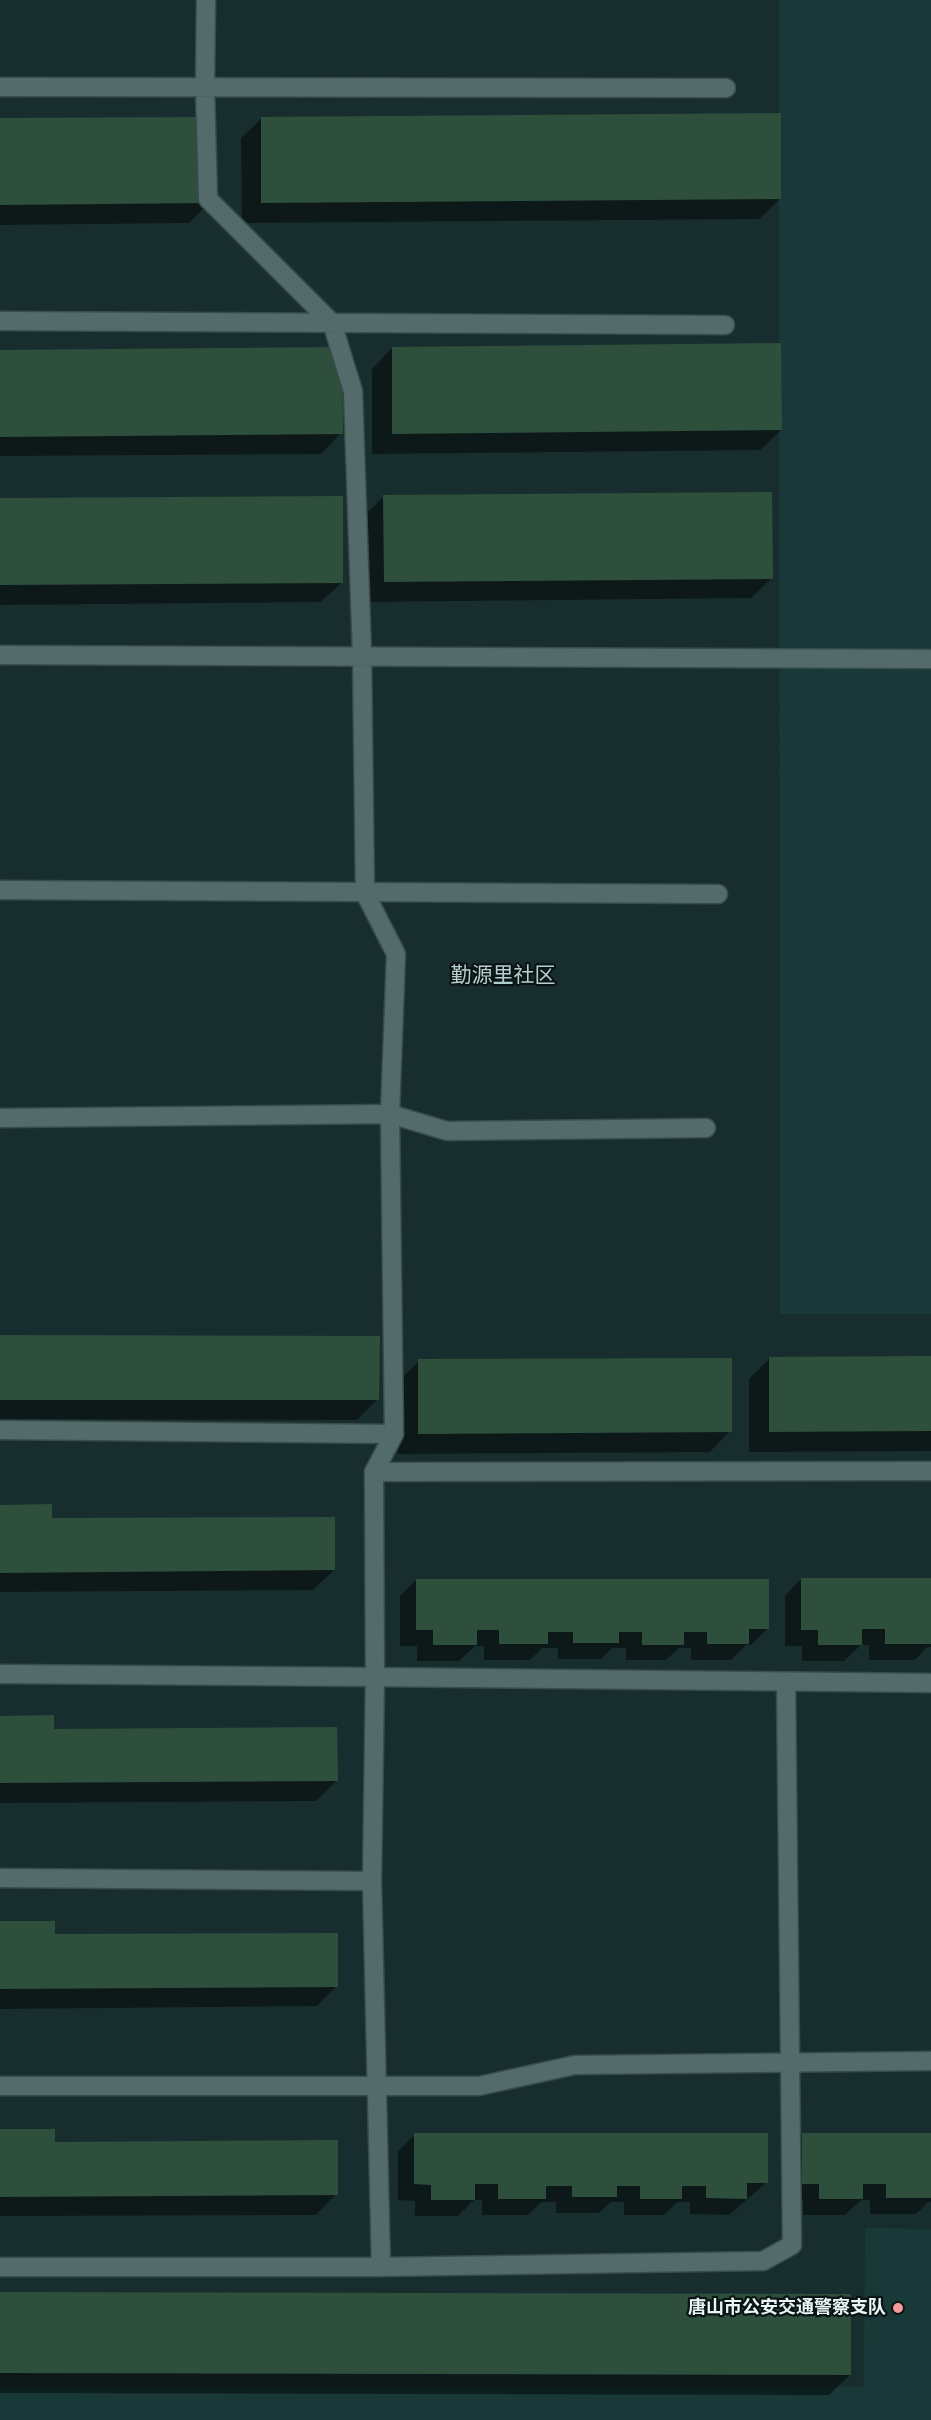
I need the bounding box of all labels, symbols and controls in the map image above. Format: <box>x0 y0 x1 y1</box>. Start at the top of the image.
district label: 勤源里社区 <box>451 963 555 989</box>
place label: 唐山市公安交通警察支队 <box>688 2297 886 2319</box>
marker: 唐山市公安交通警察支队 <box>891 2301 905 2315</box>

